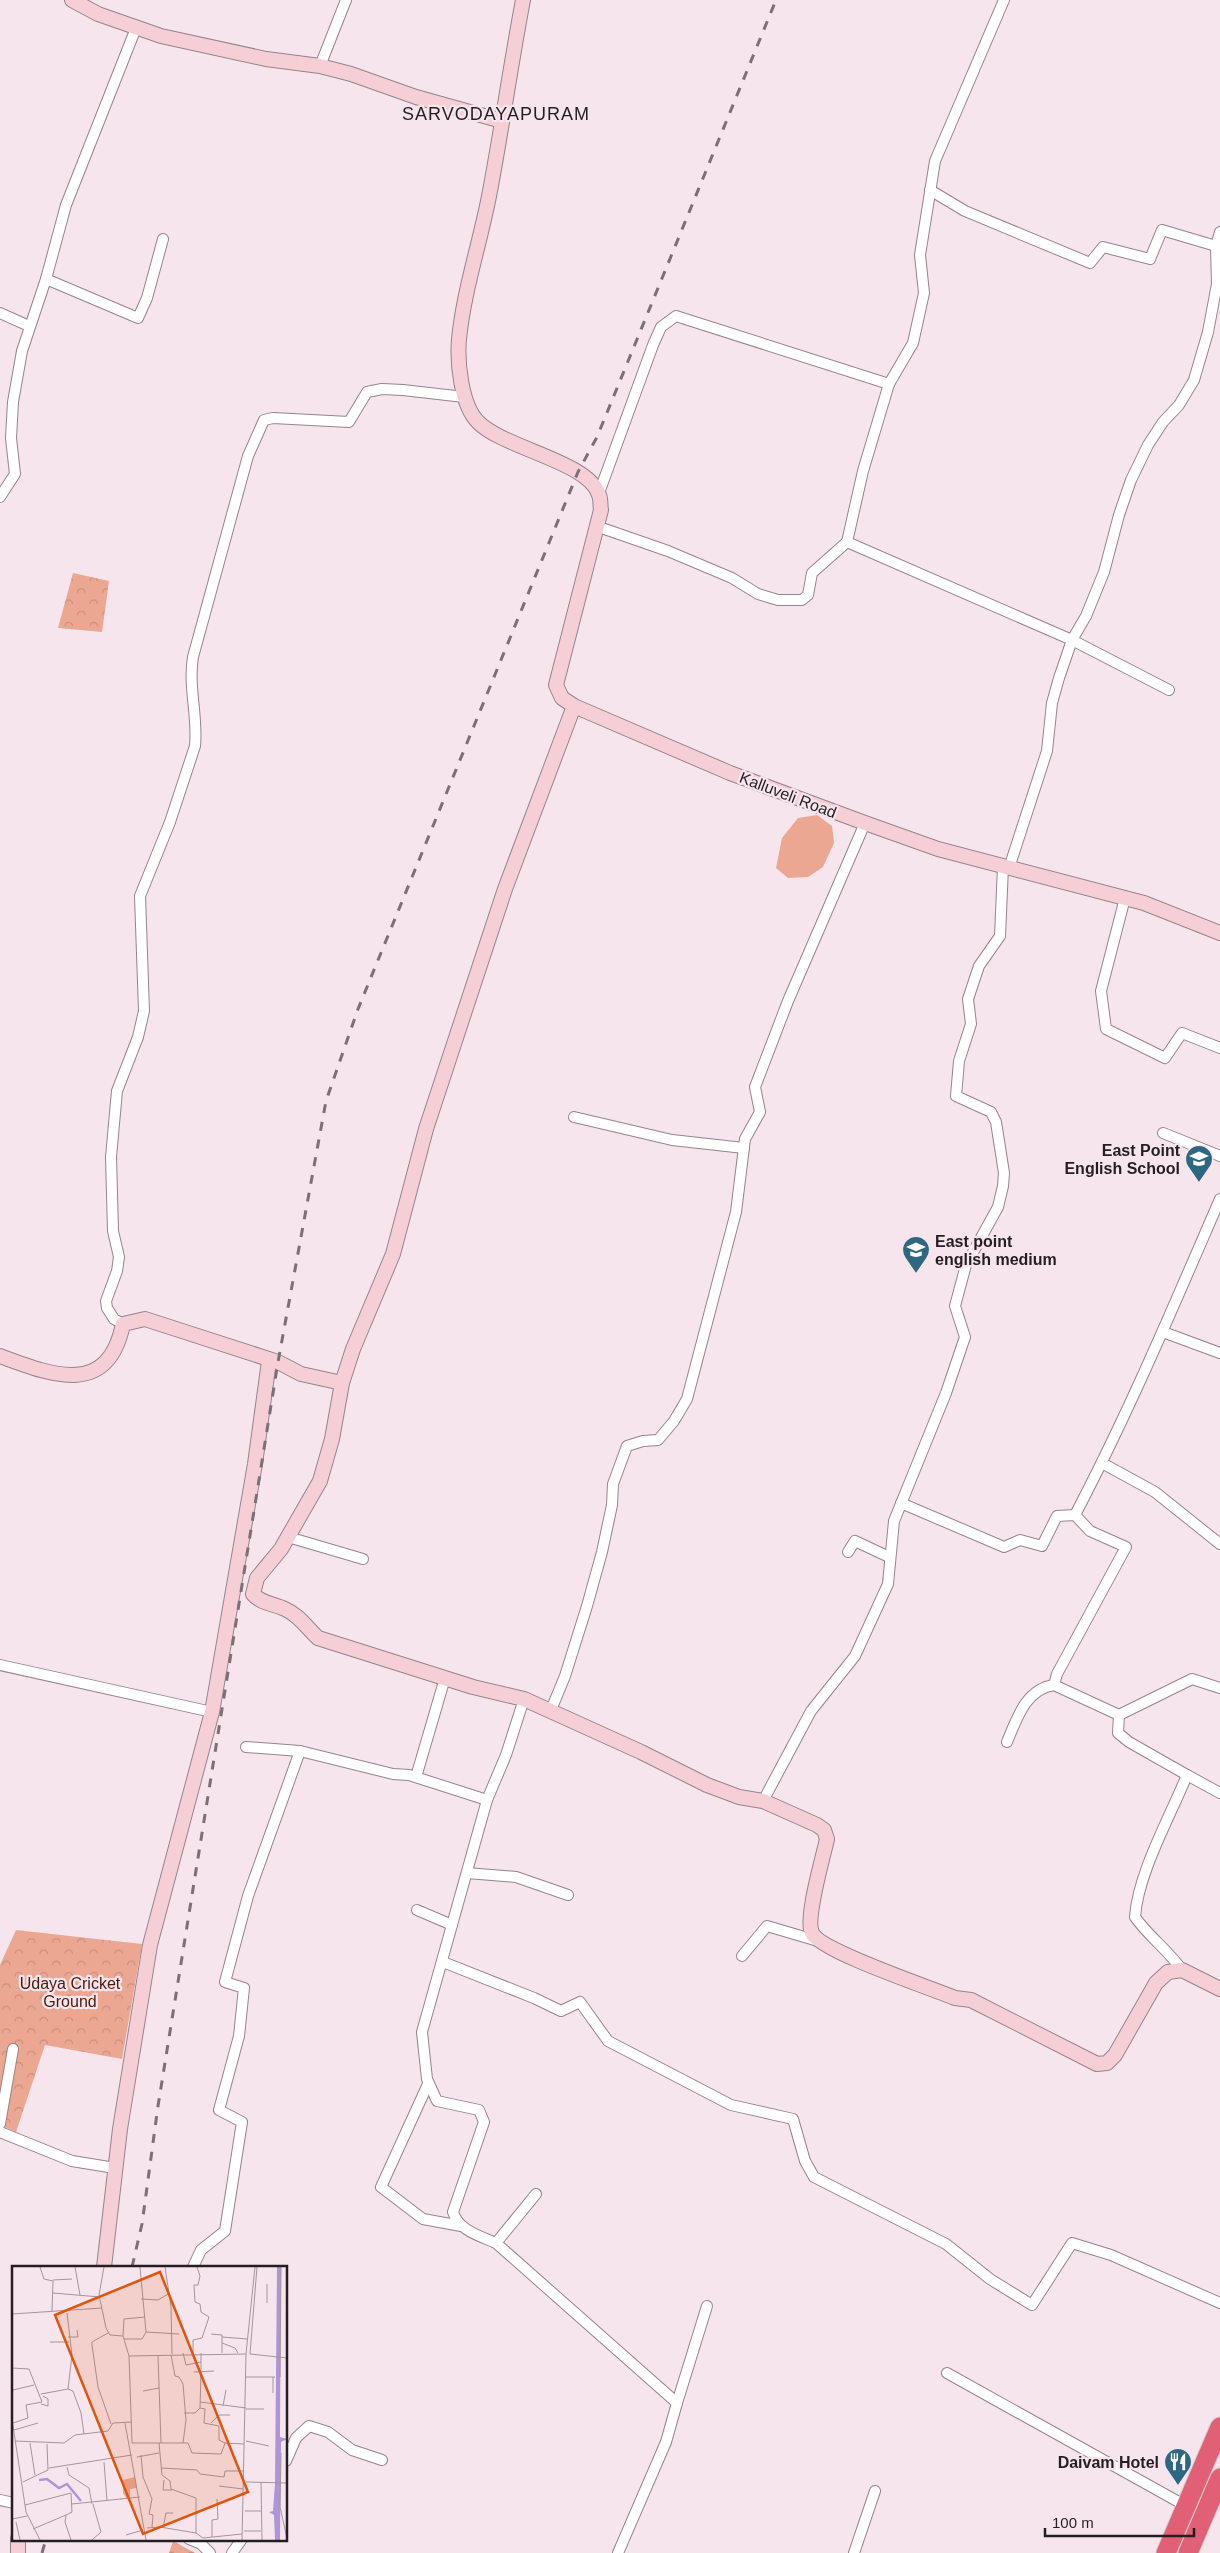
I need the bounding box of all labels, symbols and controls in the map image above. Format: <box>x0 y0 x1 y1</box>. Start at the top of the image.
district label: SARVODAYAPURAM <box>402 104 590 124</box>
street label: Kalluveli Road <box>737 769 839 821</box>
place label: East Point English School <box>1064 1142 1181 1177</box>
school or university icon: East Point English School <box>1184 1144 1214 1183</box>
place label: East point english medium <box>935 1233 1057 1268</box>
school or university icon: East point english medium <box>901 1235 931 1274</box>
park label: Udaya Cricket Ground <box>20 1975 121 2010</box>
inset map <box>12 2266 288 2540</box>
restaurant icon: Daivam Hotel <box>1163 2447 1193 2486</box>
place label: Daivam Hotel <box>1058 2454 1159 2471</box>
scale bar <box>1045 2506 1194 2538</box>
text: 100 m <box>1052 2514 1094 2531</box>

